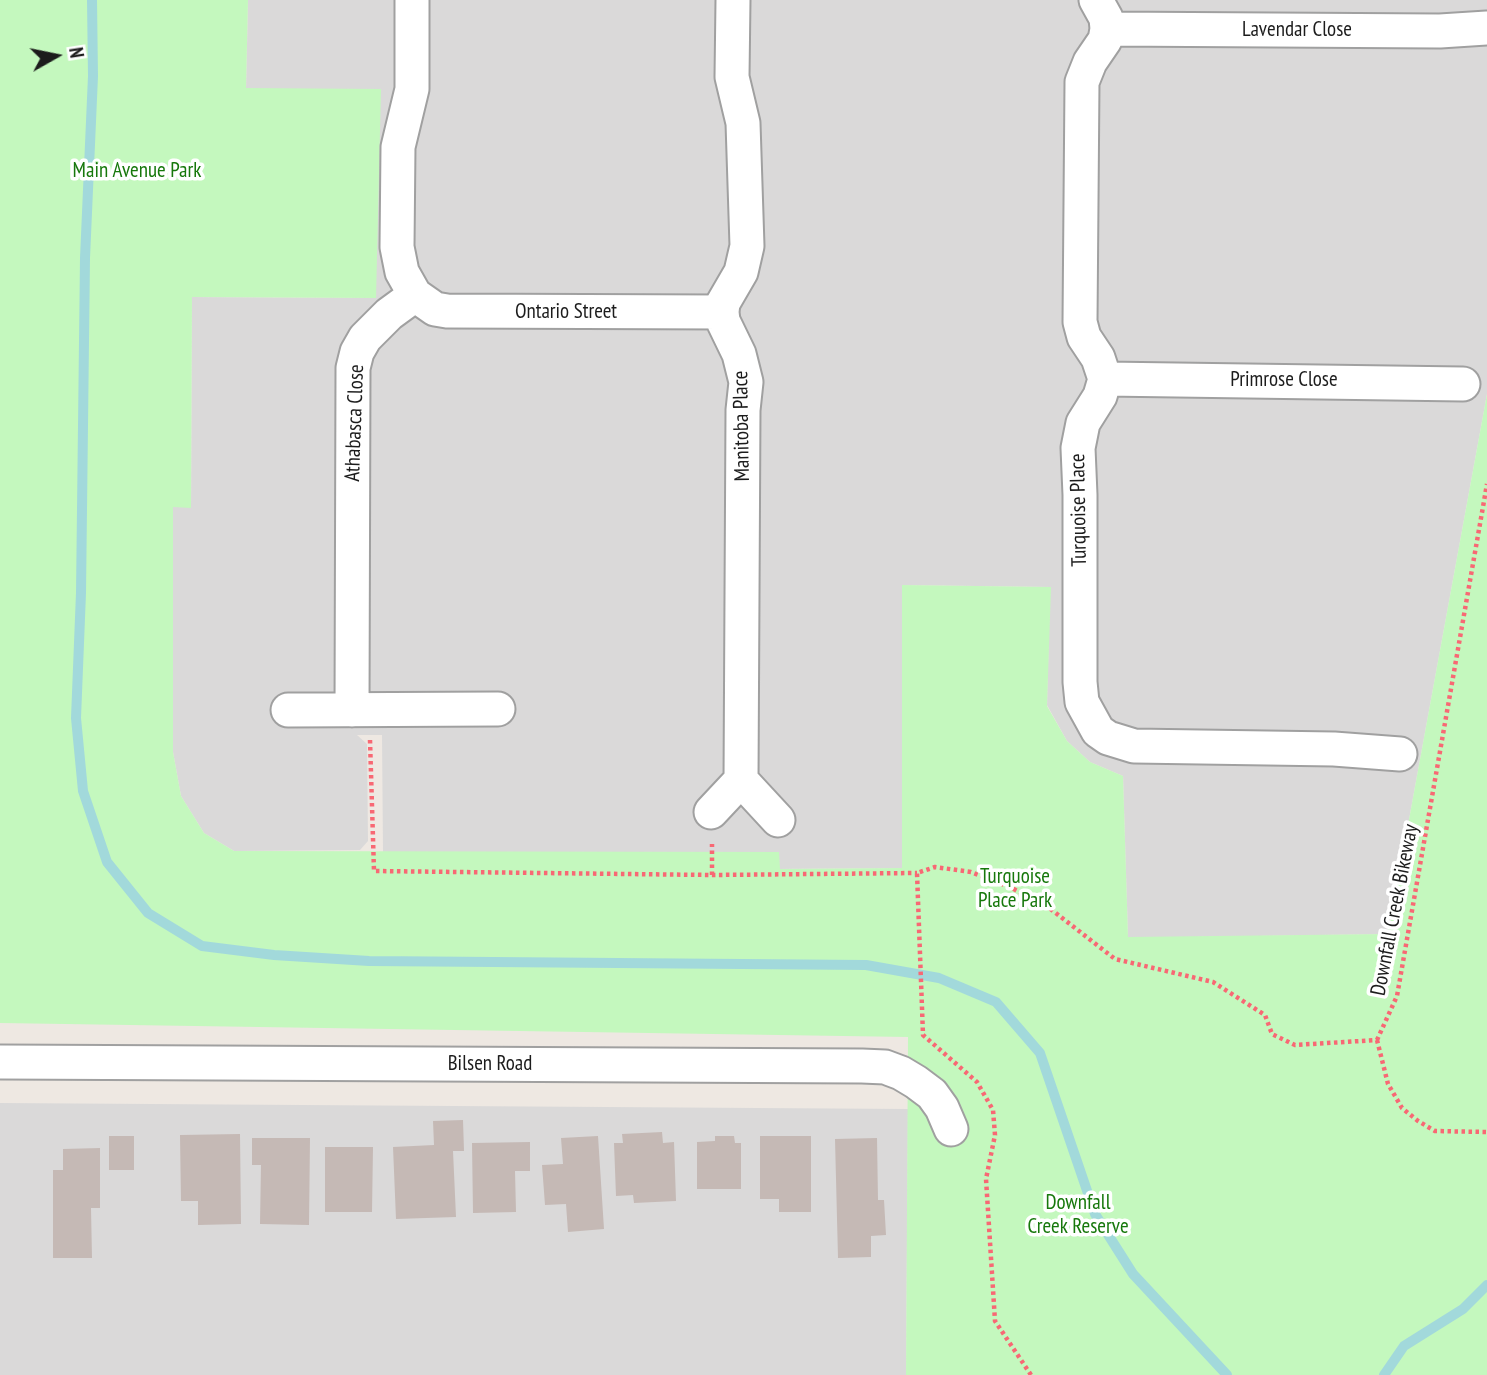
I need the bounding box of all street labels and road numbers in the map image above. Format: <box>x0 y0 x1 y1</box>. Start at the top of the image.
street label: Lavendar Close <box>1242 17 1352 43</box>
street label: Ontario Street <box>515 299 617 325</box>
street label: Athabasca Close <box>340 364 370 482</box>
street label: Primrose Close <box>1230 367 1338 393</box>
street label: Manitoba Place <box>728 370 756 482</box>
street label: Turquoise Place <box>1065 453 1093 567</box>
street label: Downfall Creek Bikeway <box>1366 822 1424 998</box>
street label: Bilsen Road <box>448 1051 532 1077</box>

